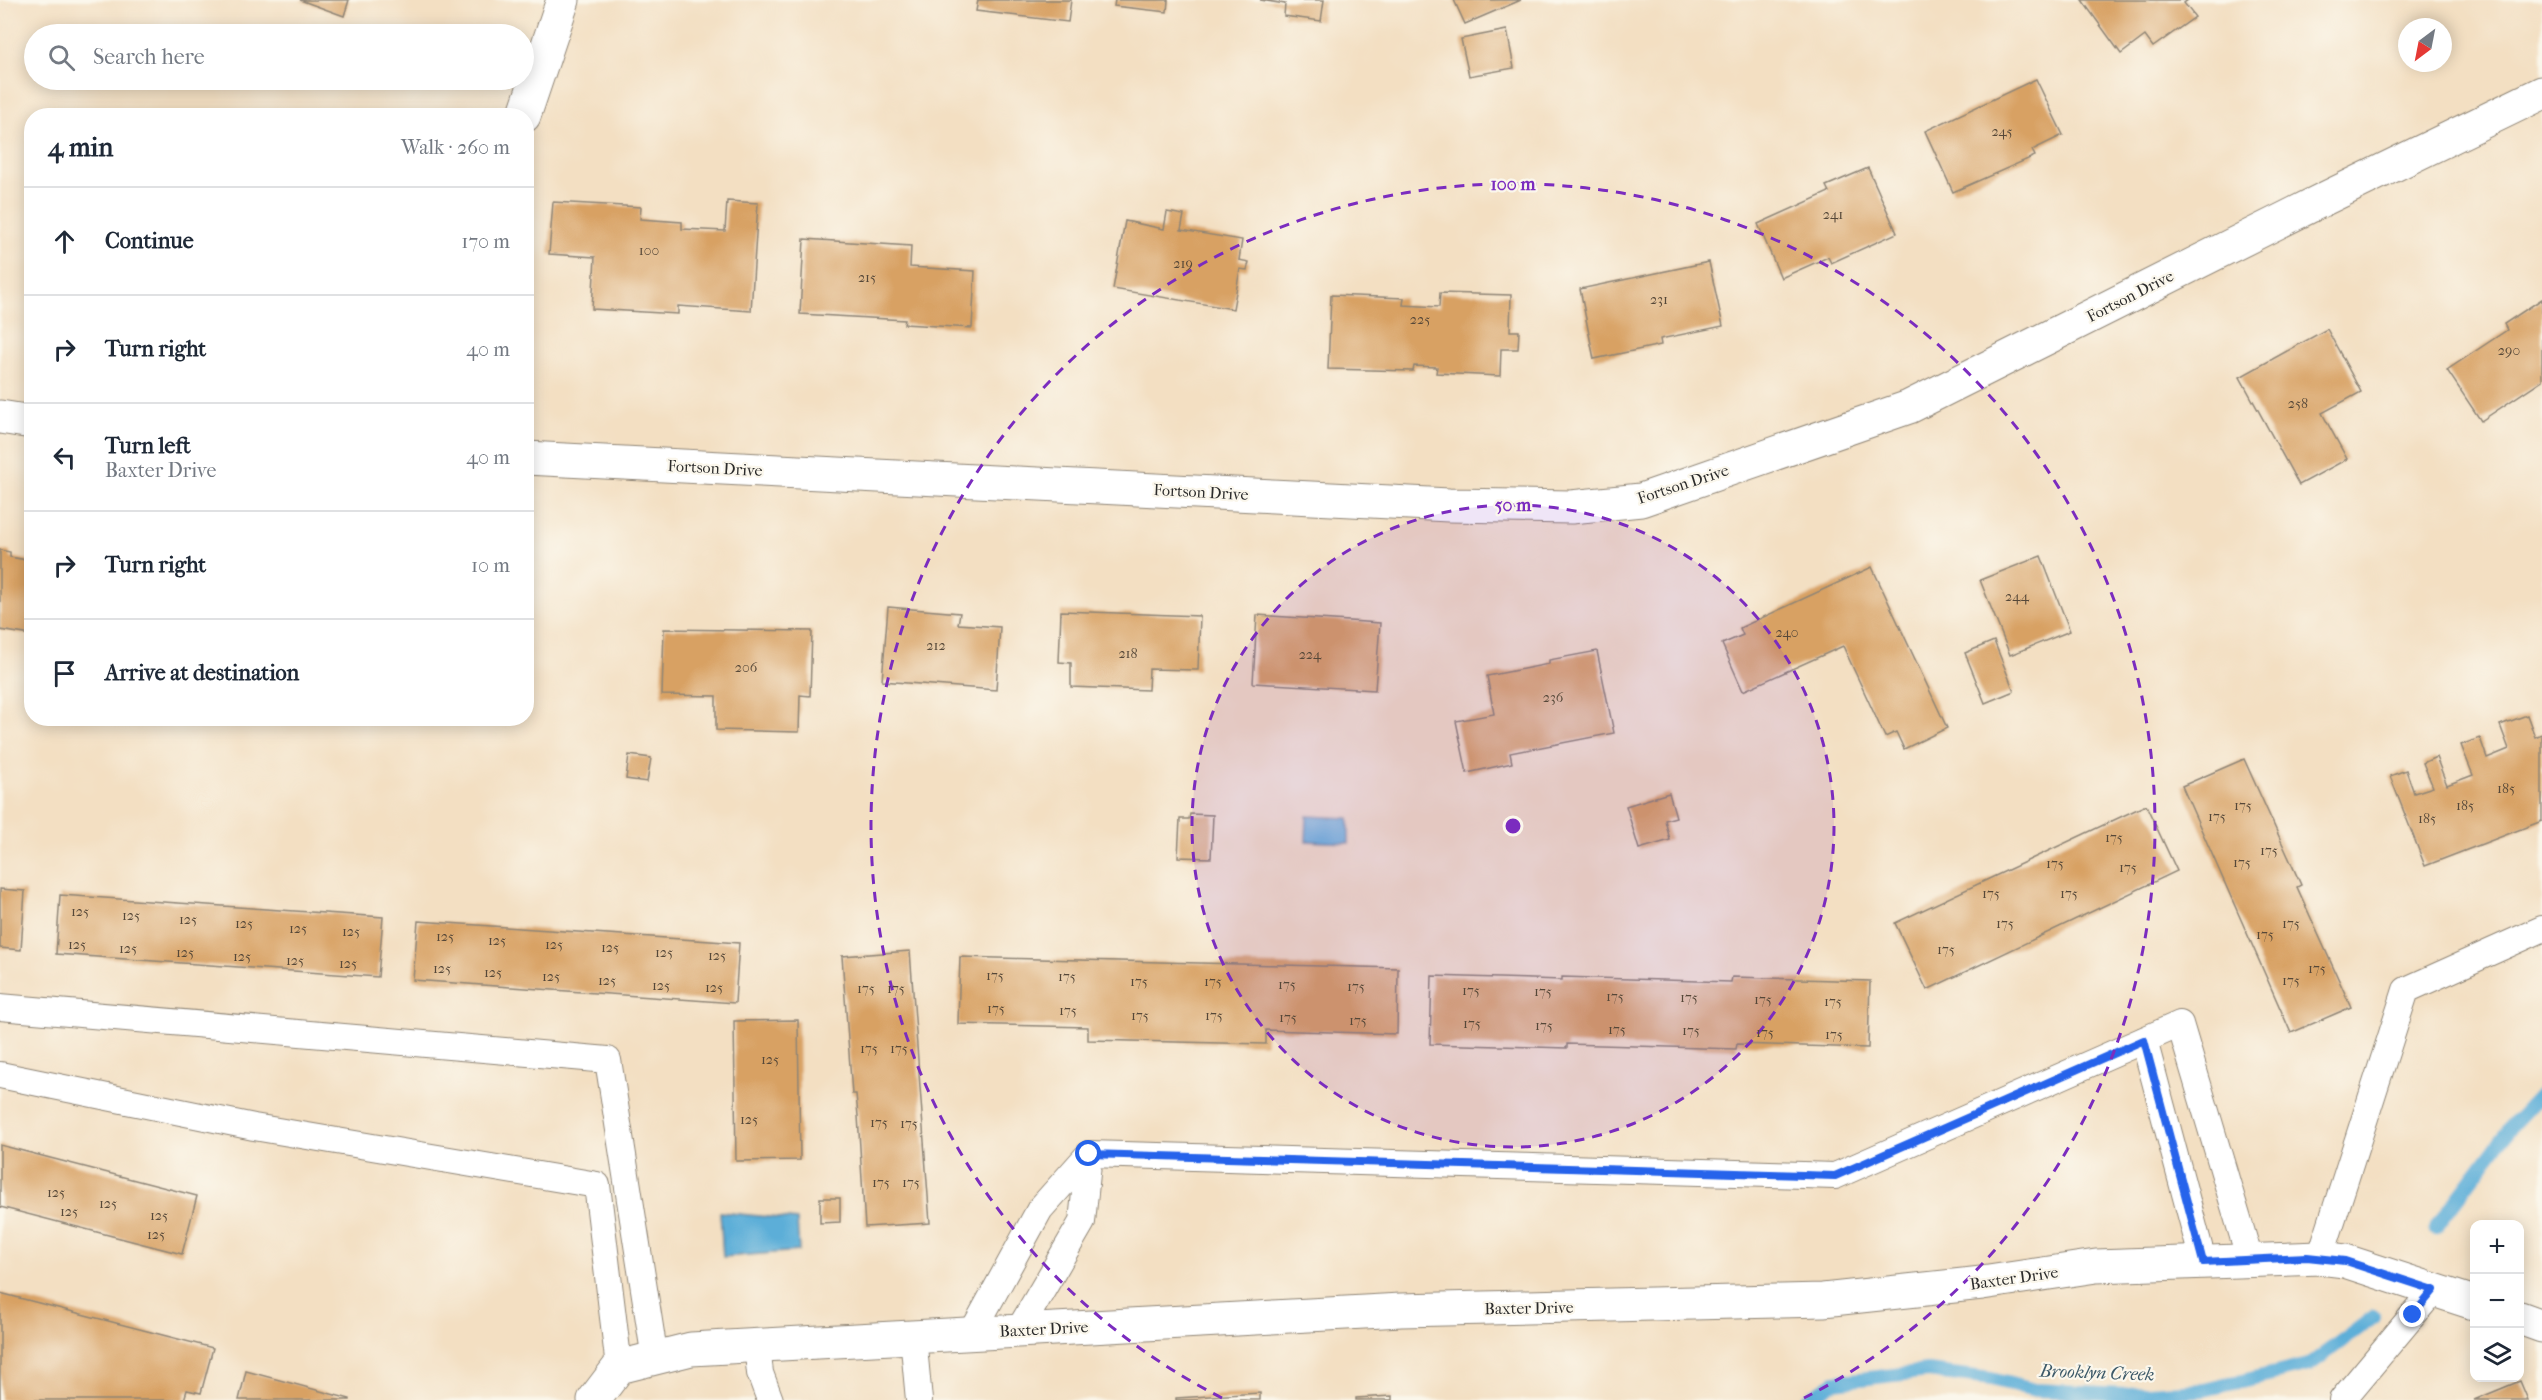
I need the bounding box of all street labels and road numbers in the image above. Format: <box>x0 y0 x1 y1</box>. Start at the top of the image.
street label: Fortson Drive <box>2083 266 2177 326</box>
street label: Fortson Drive <box>667 456 763 480</box>
street label: Fortson Drive <box>1635 460 1731 508</box>
street label: Fortson Drive <box>1153 480 1249 504</box>
street label: Baxter Drive <box>1969 1262 2060 1294</box>
street label: Baxter Drive <box>1484 1298 1574 1318</box>
street label: Baxter Drive <box>999 1317 1089 1341</box>

